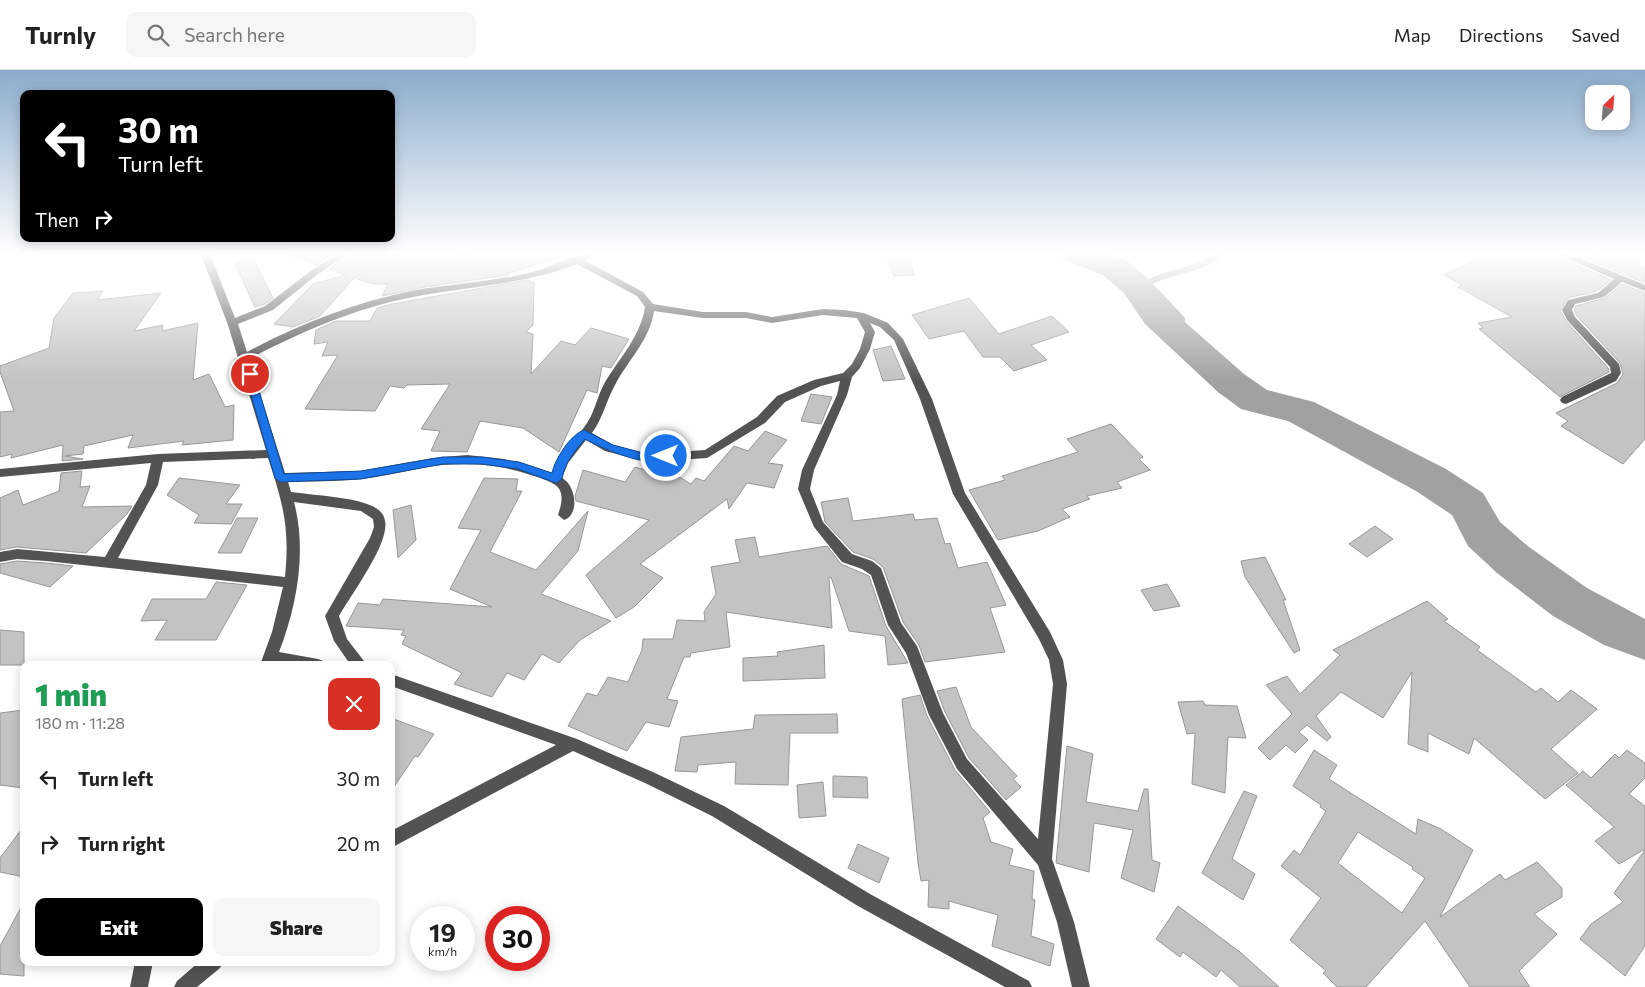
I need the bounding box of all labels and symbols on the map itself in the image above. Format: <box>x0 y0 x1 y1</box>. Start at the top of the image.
north arrow <box>1585 85 1630 130</box>
pin <box>229 353 271 395</box>
position arrow <box>639 429 691 481</box>
speed limit sign: 30 <box>485 906 550 971</box>

